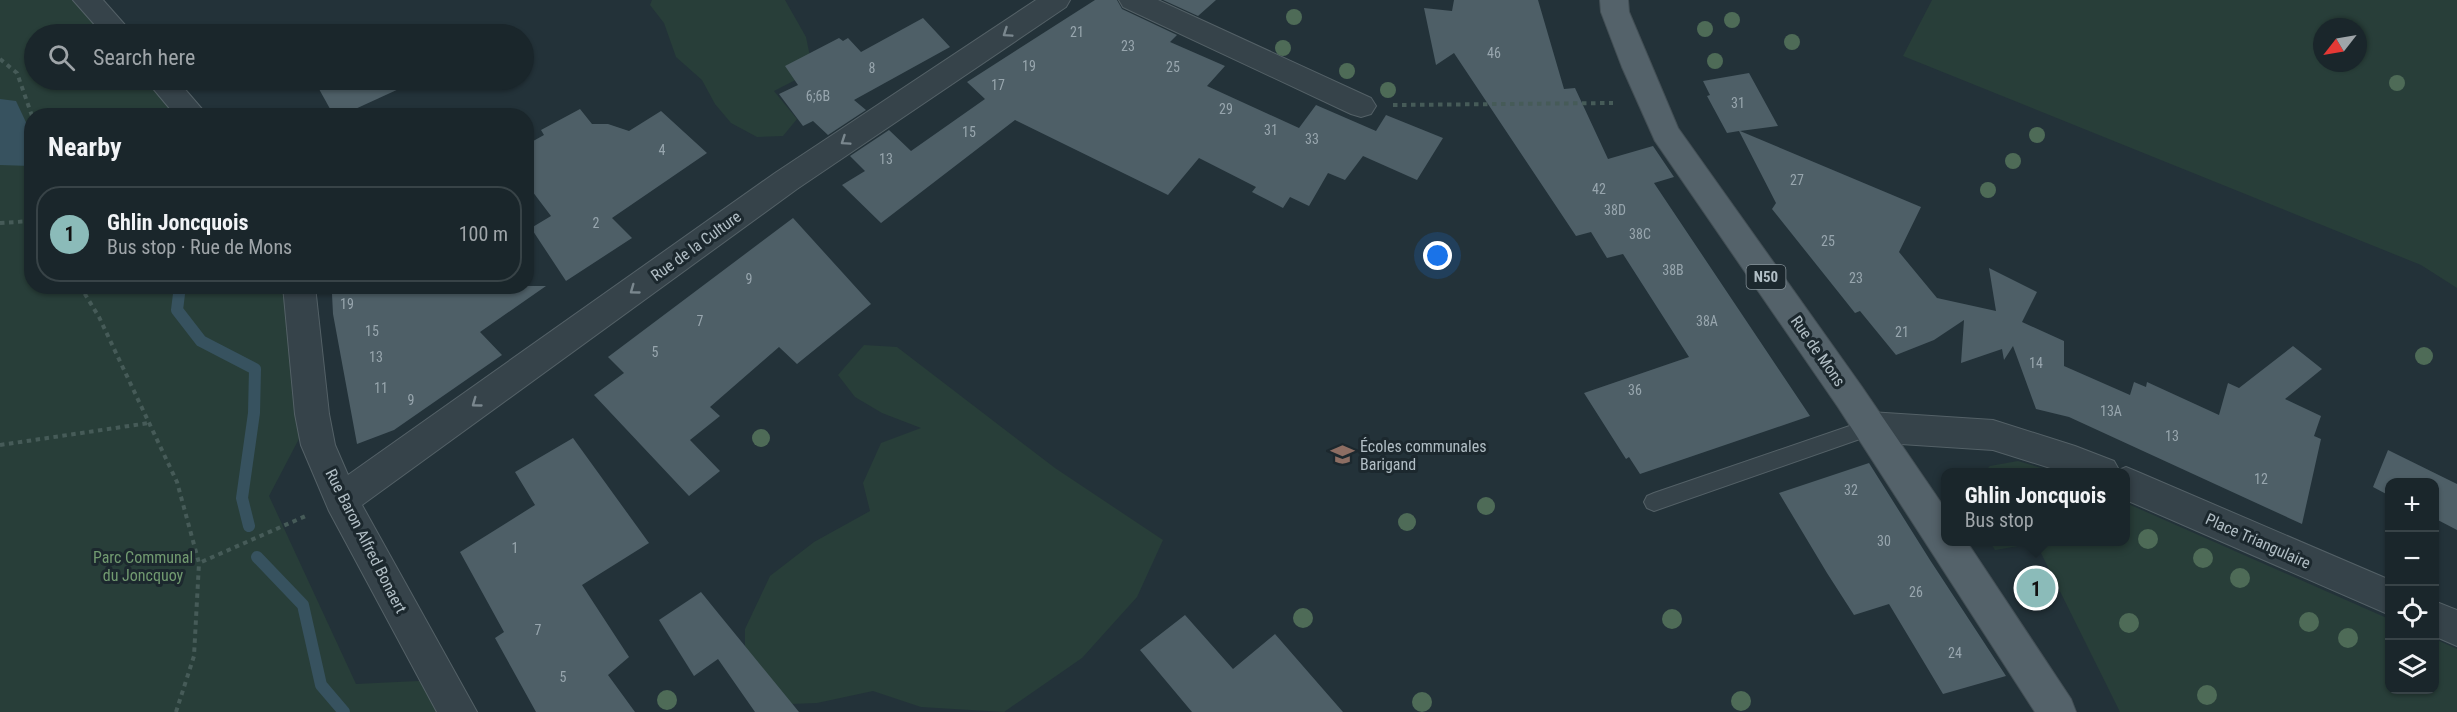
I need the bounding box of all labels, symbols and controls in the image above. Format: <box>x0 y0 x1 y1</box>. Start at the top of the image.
north arrow <box>2313 18 2367 72</box>
search box <box>24 24 534 90</box>
house number: 21 <box>1070 24 1084 40</box>
one-way arrow <box>1003 25 1013 37</box>
house number: 23 <box>1121 38 1135 54</box>
icon: search <box>45 41 78 74</box>
text: Search here <box>93 45 195 70</box>
house number: 46 <box>1487 45 1501 61</box>
house number: 19 <box>1022 58 1036 74</box>
house number: 25 <box>1166 59 1180 75</box>
house number: 8 <box>869 60 876 76</box>
house number: 17 <box>991 77 1005 93</box>
house number: 6;6B <box>806 88 830 104</box>
house number: 31 <box>1731 95 1745 111</box>
house number: 29 <box>1219 101 1233 117</box>
house number: 31 <box>1264 122 1278 138</box>
house number: 15 <box>962 124 976 140</box>
house number: 33 <box>1305 131 1319 147</box>
text: Nearby <box>48 132 122 162</box>
one-way arrow <box>841 134 852 145</box>
house number: 4 <box>659 142 666 158</box>
house number: 13 <box>879 151 893 167</box>
house number: 27 <box>1790 172 1804 188</box>
house number: 42 <box>1592 181 1606 197</box>
house number: 38D <box>1604 202 1626 218</box>
street label: Rue de la Culture <box>647 207 745 285</box>
text: Ghlin Joncquois <box>107 210 249 235</box>
house number: 2 <box>593 215 600 231</box>
text: 1 <box>64 222 75 246</box>
text: 100 m <box>459 222 508 246</box>
house number: 38C <box>1629 226 1651 242</box>
house number: 25 <box>1821 233 1835 249</box>
text: Bus stop · Rue de Mons <box>107 235 292 259</box>
your location <box>1423 241 1452 270</box>
house number: 38B <box>1662 262 1684 278</box>
road number: N50 <box>1746 265 1786 289</box>
house number: 23 <box>1849 270 1863 286</box>
house number: 9 <box>746 271 752 287</box>
one-way arrow <box>630 283 641 294</box>
house number: 19 <box>340 296 354 312</box>
street label: Rue de Mons <box>1787 312 1849 390</box>
house number: 7 <box>697 313 704 329</box>
house number: 38A <box>1696 313 1718 329</box>
house number: 15 <box>365 323 379 339</box>
house number: 21 <box>1895 324 1909 340</box>
house number: 5 <box>652 344 659 360</box>
house number: 13 <box>369 349 383 365</box>
house number: 14 <box>2029 355 2043 371</box>
house number: 11 <box>374 380 388 396</box>
house number: 36 <box>1628 382 1642 398</box>
house number: 9 <box>408 392 414 408</box>
one-way arrow <box>471 396 482 407</box>
house number: 13A <box>2100 403 2122 419</box>
house number: 13 <box>2165 428 2179 444</box>
place label: Écoles communales Barigand <box>1360 437 1487 474</box>
school or university icon: Écoles communales Barigand <box>1329 442 1355 468</box>
street label: Rue Baron Alfred Bonaert <box>321 466 411 617</box>
popup <box>1941 468 2130 546</box>
house number: 12 <box>2254 471 2268 487</box>
map controls <box>2385 478 2439 694</box>
button: + <box>2385 478 2439 532</box>
house number: 32 <box>1844 482 1858 498</box>
text: Ghlin Joncquois <box>1965 483 2106 508</box>
text: Bus stop <box>1965 508 2034 532</box>
street label: Place Triangulaire <box>2203 509 2313 573</box>
button: − <box>2385 532 2439 586</box>
house number: 30 <box>1877 533 1891 549</box>
house number: 1 <box>512 540 518 556</box>
park label: Parc Communal du Joncquoy <box>93 548 193 585</box>
pin: 1 <box>2016 566 2056 610</box>
house number: 26 <box>1909 584 1923 600</box>
button: locate <box>2385 586 2439 640</box>
house number: 7 <box>535 622 542 638</box>
button: layers <box>2385 640 2439 694</box>
house number: 24 <box>1948 645 1962 661</box>
house number: 5 <box>560 669 567 685</box>

